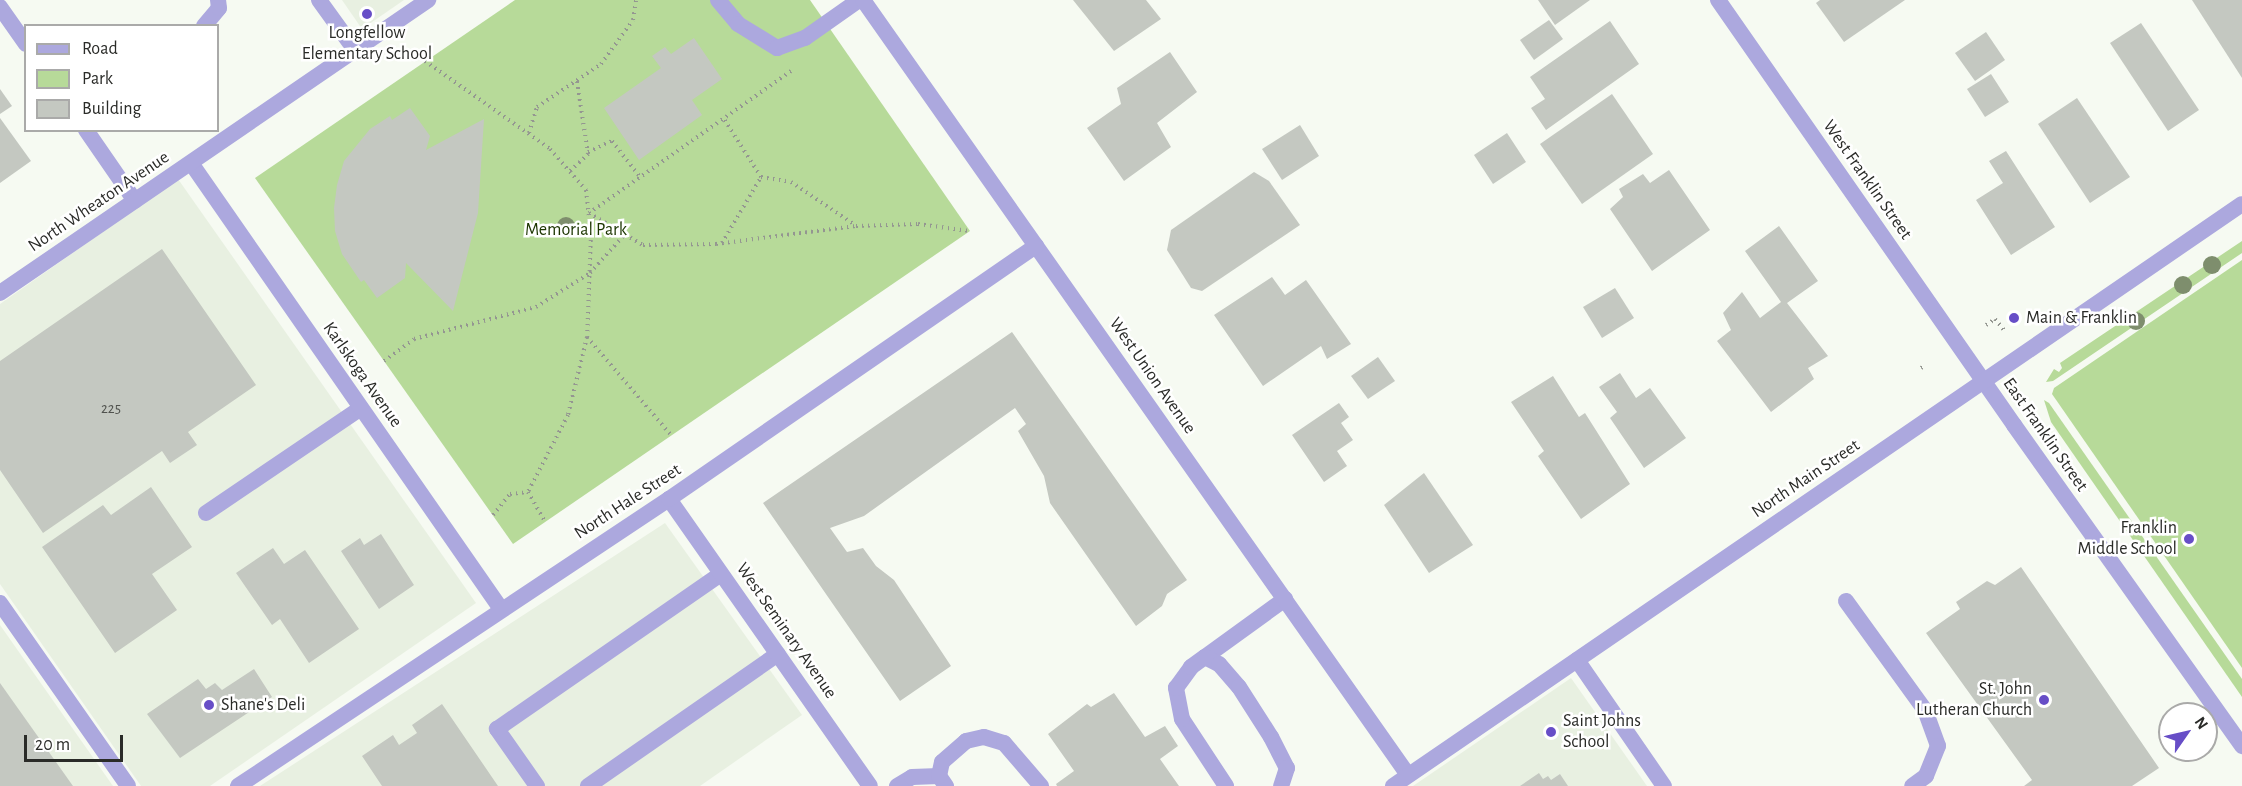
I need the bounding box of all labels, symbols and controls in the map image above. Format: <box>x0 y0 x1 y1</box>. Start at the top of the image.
marker: Longfellow Elementary School <box>360 7 374 21</box>
place label: Longfellow Elementary School <box>302 23 432 66</box>
legend <box>24 24 219 132</box>
text: Road <box>82 40 118 58</box>
text: Park <box>82 70 113 88</box>
text: Building <box>82 100 141 118</box>
street label: West Franklin Street <box>1818 116 1916 244</box>
street label: North Wheaton Avenue <box>24 147 174 257</box>
park label: Memorial Park <box>525 219 627 241</box>
place label: Main & Franklin <box>2026 307 2137 329</box>
marker: Main & Franklin <box>2007 311 2021 325</box>
street label: West Union Avenue <box>1104 314 1200 438</box>
street label: Karlskoga Avenue <box>318 318 406 432</box>
street label: East Franklin Street <box>1998 374 2092 496</box>
house number: 225 <box>101 400 121 418</box>
street label: North Main Street <box>1748 435 1864 523</box>
street label: North Hale Street <box>571 459 685 545</box>
place label: Franklin Middle School <box>2078 518 2177 560</box>
marker: Franklin Middle School <box>2182 532 2196 546</box>
street label: West Seminary Avenue <box>731 559 841 703</box>
place label: St. John Lutheran Church <box>1916 679 2032 722</box>
marker: St. John Lutheran Church <box>2037 693 2051 707</box>
place label: Shane's Deli <box>221 694 305 716</box>
marker: Shane's Deli <box>202 698 216 712</box>
north arrow <box>2158 702 2218 762</box>
place label: Saint Johns School <box>1563 711 1641 754</box>
text: N <box>2192 714 2211 732</box>
scale bar <box>27 723 126 761</box>
marker: Saint Johns School <box>1544 725 1558 739</box>
text: 20 m <box>35 736 70 754</box>

